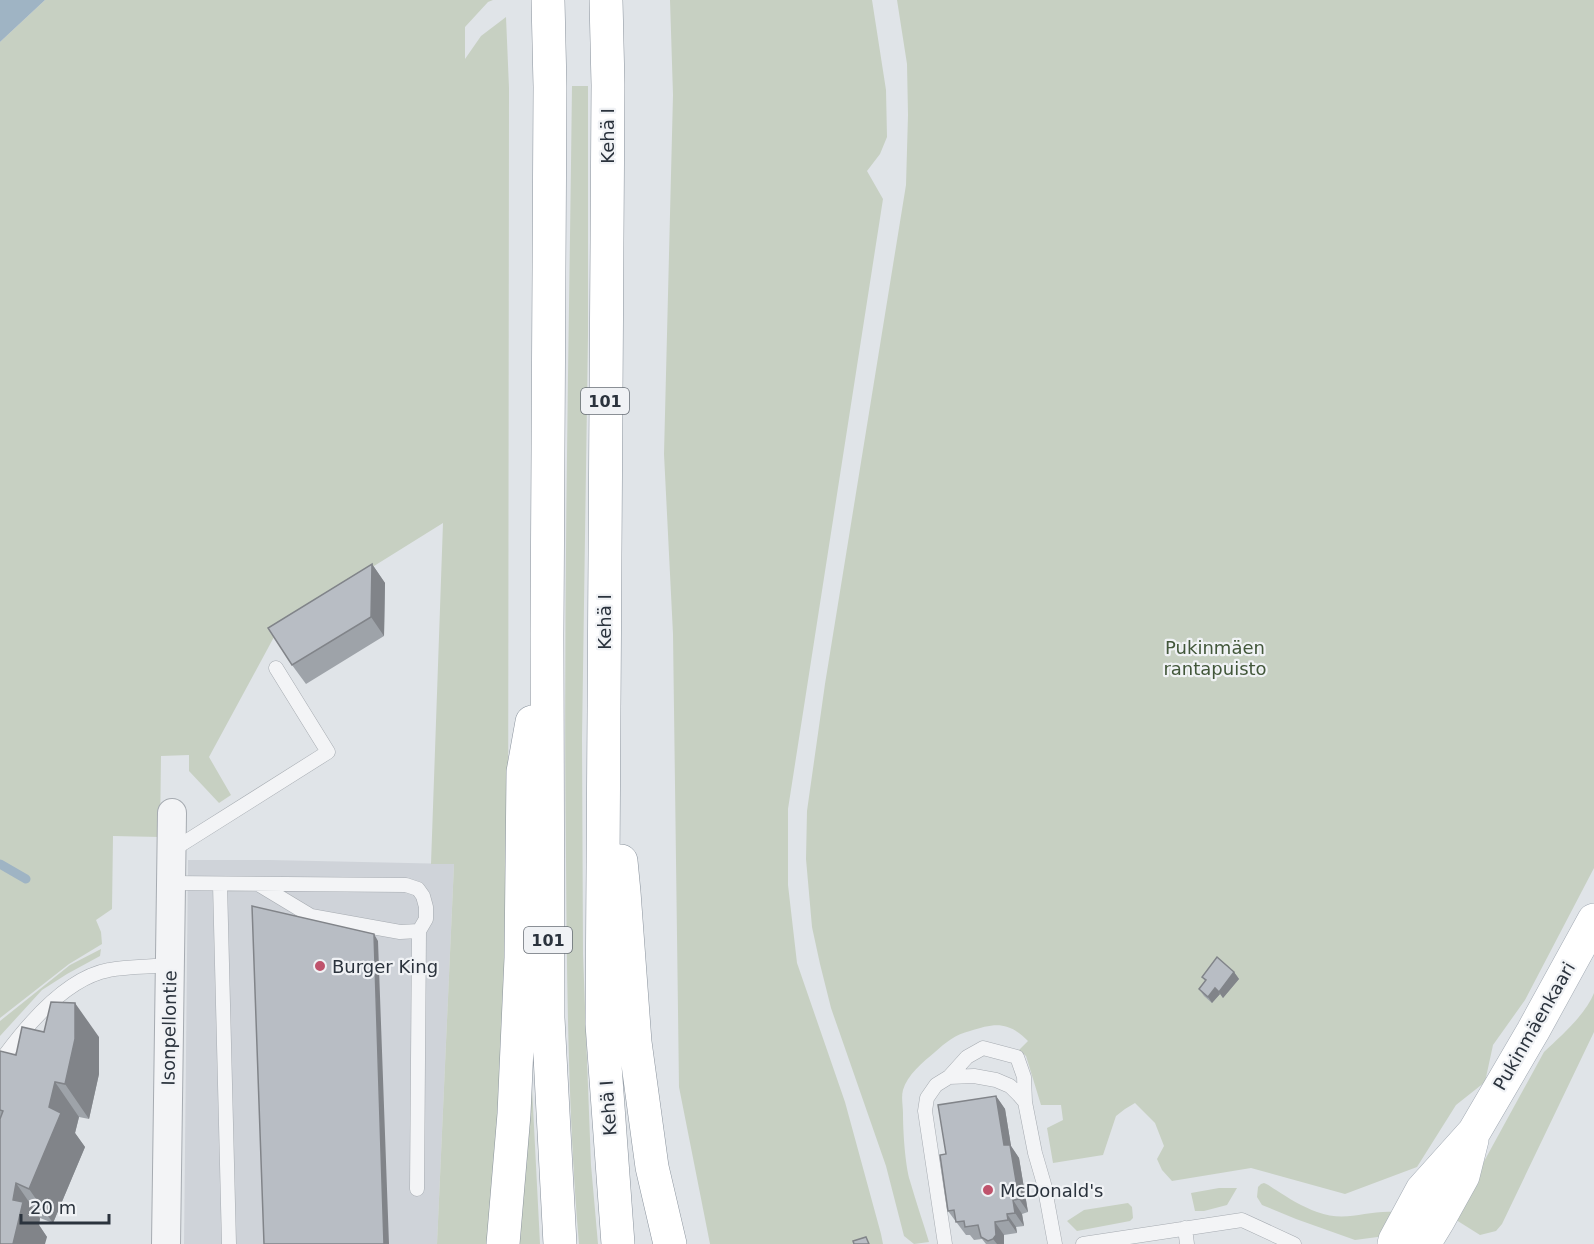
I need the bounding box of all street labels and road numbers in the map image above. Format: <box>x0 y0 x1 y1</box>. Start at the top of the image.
street label: Kehä I <box>597 108 618 164</box>
road number: 101 <box>581 388 629 414</box>
street label: Kehä I <box>594 594 615 650</box>
road number: 101 <box>524 927 572 953</box>
street label: Pukinmäenkaari <box>1489 958 1579 1094</box>
street label: Isonpellontie <box>157 970 181 1086</box>
street label: Kehä I <box>596 1080 620 1136</box>

